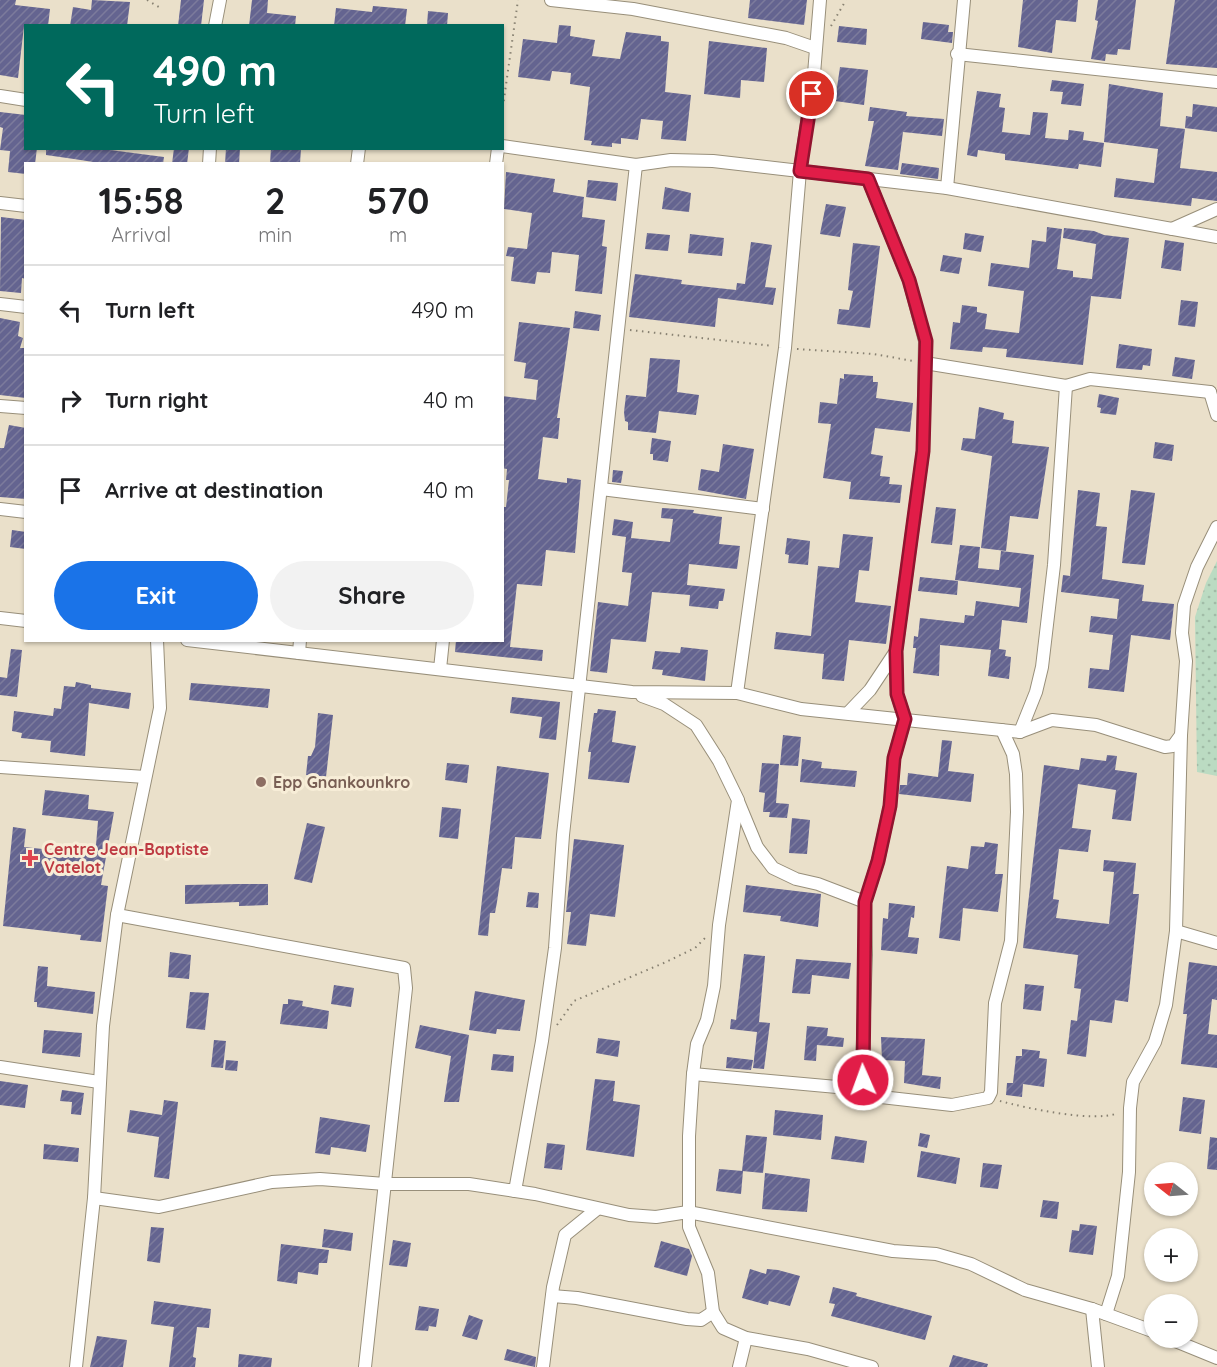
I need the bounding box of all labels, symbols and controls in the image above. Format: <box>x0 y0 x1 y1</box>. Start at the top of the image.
text: 490 m <box>153 44 277 97</box>
icon: left <box>54 48 132 126</box>
pin <box>786 68 837 119</box>
icon: arrive <box>795 77 828 110</box>
text: Turn left <box>153 96 255 130</box>
text: 15:58 <box>99 178 184 223</box>
text: 2 <box>265 178 285 223</box>
text: 570 <box>367 178 429 223</box>
text: Arrival <box>111 222 171 247</box>
text: min <box>258 222 292 247</box>
text: m <box>389 222 407 247</box>
icon: left <box>54 294 87 327</box>
text: Turn left <box>105 296 195 324</box>
text: 490 m <box>411 296 474 324</box>
icon: right <box>54 384 87 417</box>
text: Turn right <box>105 386 209 414</box>
text: 40 m <box>423 386 474 414</box>
icon: arrive <box>54 474 87 507</box>
text: Arrive at destination <box>105 476 323 504</box>
text: 40 m <box>423 476 474 504</box>
button: Exit <box>54 561 258 630</box>
button: Share <box>270 561 474 630</box>
place label: Epp Gnankounkro <box>273 772 410 792</box>
marker: Epp Gnankounkro <box>254 775 268 789</box>
place label: Centre Jean-Baptiste Vatelot <box>44 839 209 877</box>
marker: Centre Jean-Baptiste Vatelot <box>21 849 39 867</box>
position arrow <box>831 1048 895 1112</box>
north arrow <box>1144 1162 1198 1216</box>
map controls <box>1144 1162 1198 1348</box>
button: + <box>1144 1228 1198 1282</box>
button: − <box>1144 1294 1198 1348</box>

